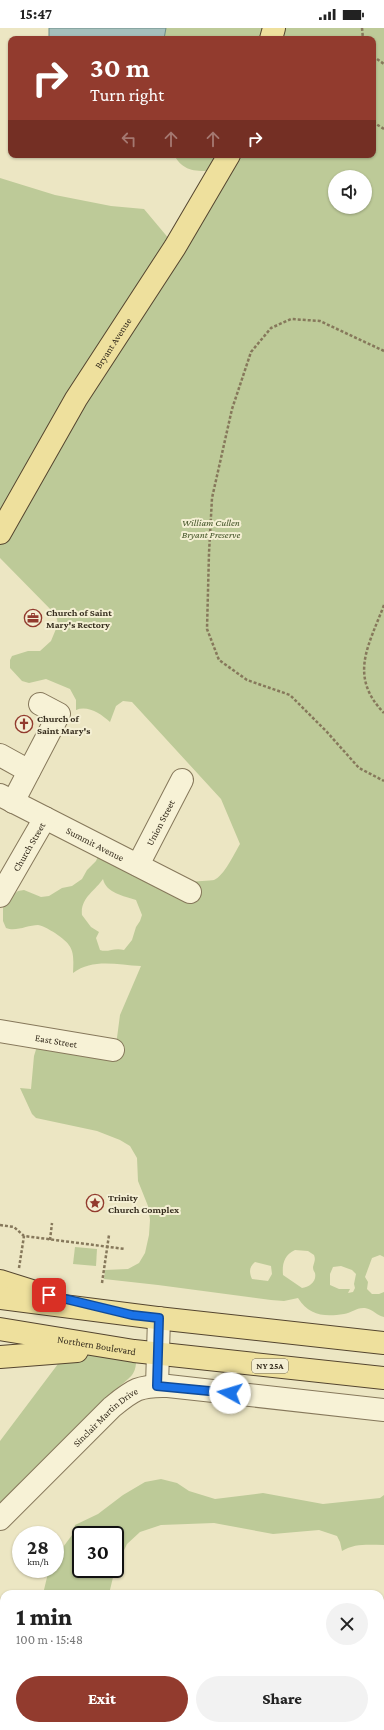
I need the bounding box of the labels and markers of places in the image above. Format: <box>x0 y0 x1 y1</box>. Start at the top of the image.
place label: Church of Saint Mary's Rectory <box>46 607 112 630</box>
office icon: Church of Saint Mary's Rectory <box>23 608 43 628</box>
place label: Church of Saint Mary's <box>37 713 90 736</box>
church icon: Church of Saint Mary's <box>14 714 34 734</box>
place label: Trinity Church Complex <box>108 1192 180 1215</box>
place icon: Trinity Church Complex <box>85 1193 105 1213</box>
pin <box>32 1278 66 1312</box>

